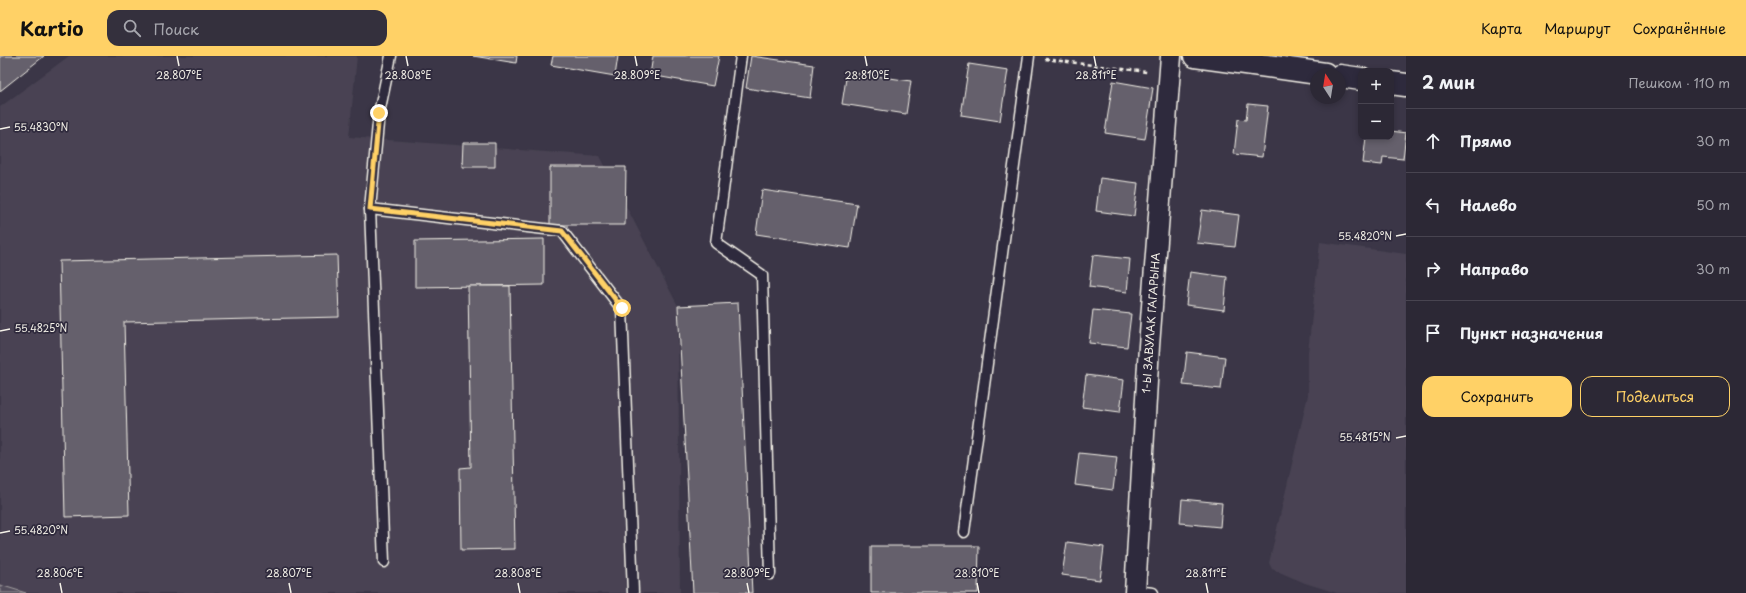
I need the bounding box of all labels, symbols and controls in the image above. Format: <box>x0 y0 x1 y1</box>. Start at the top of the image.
search box <box>107 10 387 46</box>
text: Kartio <box>20 14 83 42</box>
icon: search <box>121 17 143 39</box>
text: Поиск <box>153 17 199 40</box>
text: Карта <box>1481 18 1522 39</box>
text: Маршрут <box>1544 18 1610 39</box>
text: Сохранённые <box>1632 18 1726 39</box>
text: 28.807°E <box>156 67 202 82</box>
text: 28.808°E <box>384 67 432 82</box>
text: 28.809°E <box>614 67 660 82</box>
text: 28.810°E <box>845 67 889 82</box>
text: 28.811°E <box>1075 67 1117 82</box>
north arrow <box>1310 68 1346 104</box>
map controls <box>1358 68 1394 140</box>
button: + <box>1358 68 1394 104</box>
text: 2 мин <box>1422 69 1475 95</box>
text: Пешком · 110 m <box>1628 73 1730 92</box>
route end <box>370 104 388 122</box>
button: − <box>1358 104 1394 140</box>
text: 55.4830°N <box>14 119 68 134</box>
text: Прямо <box>1460 129 1511 152</box>
icon: ahead <box>1422 130 1444 152</box>
text: 30 m <box>1696 131 1730 150</box>
text: Налево <box>1460 193 1517 216</box>
icon: left <box>1422 194 1444 216</box>
text: 50 m <box>1696 195 1730 214</box>
text: 55.4820°N <box>1338 228 1392 243</box>
street label: 1-Ы ЗАВУЛАК ГАГАРЫНА <box>1137 251 1164 394</box>
text: Направо <box>1460 257 1529 280</box>
icon: right <box>1422 258 1444 280</box>
text: 30 m <box>1696 259 1730 278</box>
route start <box>613 299 631 317</box>
text: 55.4825°N <box>15 320 68 335</box>
text: Пункт назначения <box>1460 321 1603 344</box>
icon: arrive <box>1422 322 1444 344</box>
button: Сохранить <box>1422 376 1572 417</box>
button: Поделиться <box>1580 376 1730 417</box>
text: 55.4815°N <box>1339 429 1391 444</box>
text: 55.4820°N <box>14 522 68 537</box>
text: 28.806°E <box>37 565 83 580</box>
text: 28.807°E <box>266 565 312 580</box>
text: 28.808°E <box>494 565 542 580</box>
text: 28.809°E <box>724 565 770 580</box>
text: 28.810°E <box>955 565 999 580</box>
text: 28.811°E <box>1185 565 1227 580</box>

